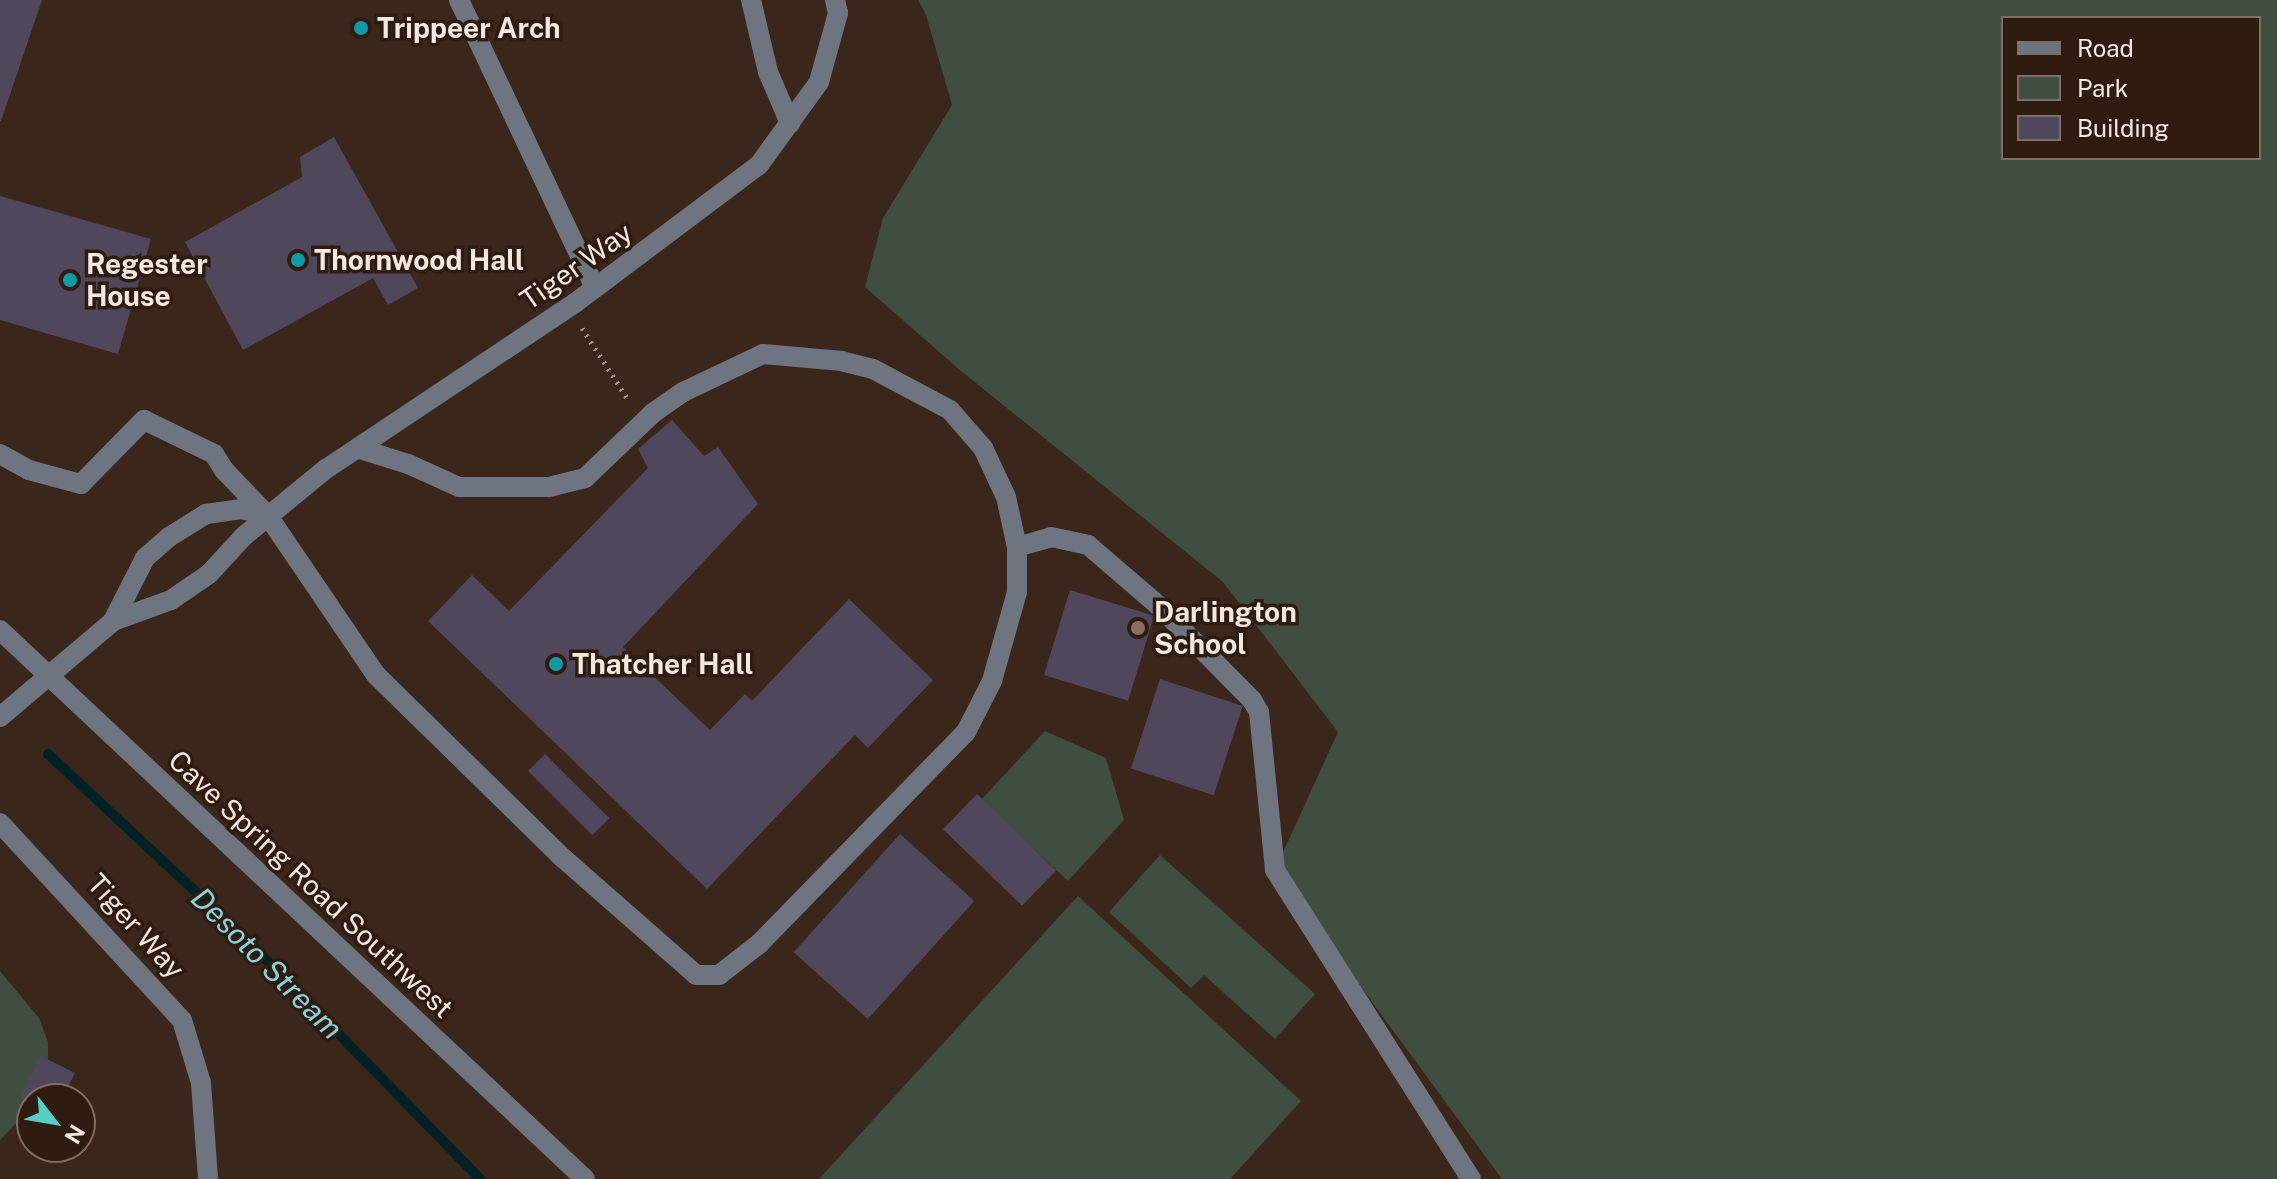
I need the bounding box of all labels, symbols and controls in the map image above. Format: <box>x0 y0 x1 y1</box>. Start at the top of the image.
place label: Trippeer Arch <box>377 11 561 45</box>
legend <box>2001 16 2261 160</box>
marker: Trippeer Arch <box>352 19 370 37</box>
text: Road <box>2077 34 2134 62</box>
text: Park <box>2077 74 2128 102</box>
text: Building <box>2077 114 2169 142</box>
street label: Tiger Way <box>513 215 639 317</box>
place label: Thornwood Hall <box>314 243 524 277</box>
place label: Regester House <box>86 247 208 313</box>
marker: Thornwood Hall <box>289 251 307 269</box>
marker: Regester House <box>61 271 79 289</box>
place label: Darlington School <box>1154 595 1297 661</box>
marker: Darlington School <box>1129 619 1147 637</box>
place label: Thatcher Hall <box>572 647 753 681</box>
marker: Thatcher Hall <box>547 655 565 673</box>
street label: Cave Spring Road Southwest <box>162 743 460 1025</box>
street label: Tiger Way <box>80 867 192 985</box>
water label: Desoto Stream <box>184 880 350 1046</box>
north arrow <box>16 1083 96 1163</box>
text: N <box>59 1120 90 1148</box>

